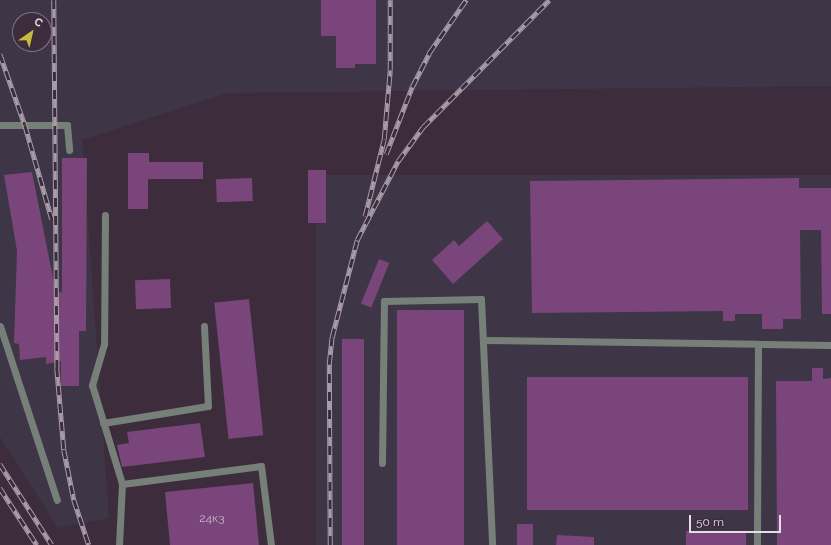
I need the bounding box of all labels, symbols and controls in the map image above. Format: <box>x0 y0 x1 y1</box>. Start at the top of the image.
north arrow <box>12 12 52 52</box>
text: С <box>32 15 45 30</box>
scale bar <box>691 507 783 533</box>
house number: 24к3 <box>199 512 225 526</box>
text: 50 m <box>696 515 724 529</box>

